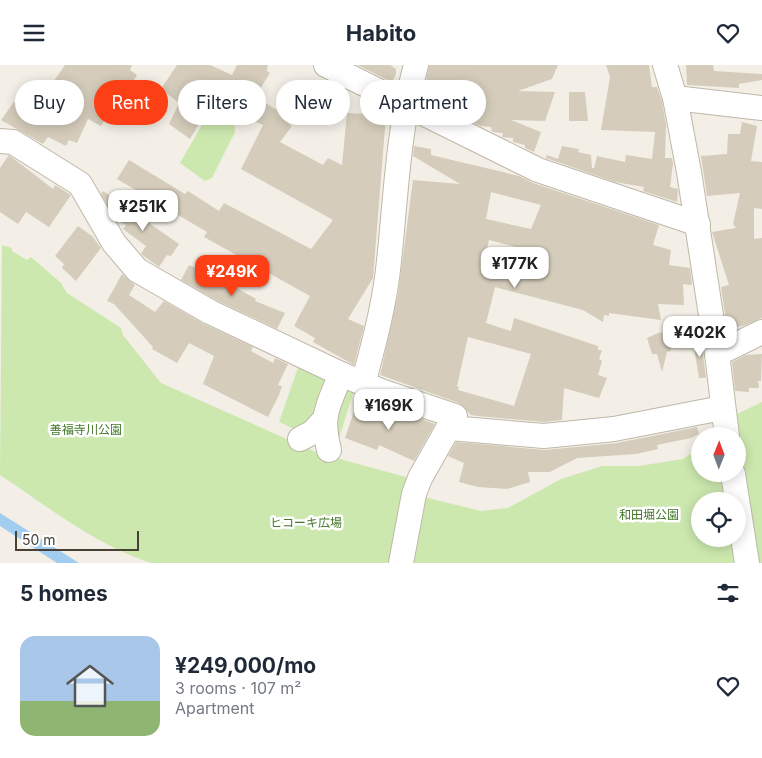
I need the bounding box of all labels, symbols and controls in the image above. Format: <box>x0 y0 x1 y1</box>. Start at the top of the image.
icon: menu <box>20 19 48 47</box>
icon: heart <box>714 19 742 47</box>
text: Habito <box>346 20 416 46</box>
chip: Buy <box>15 80 84 125</box>
chip: Rent <box>94 80 168 125</box>
chip: Filters <box>178 80 266 125</box>
chip: New <box>276 80 350 125</box>
chip: Apartment <box>360 80 486 125</box>
pin: ¥251K <box>108 189 178 232</box>
text: ¥251K <box>119 196 167 216</box>
pin: ¥177K <box>480 247 550 289</box>
text: ¥177K <box>492 253 538 273</box>
pin: ¥249K <box>197 255 267 297</box>
text: ¥249K <box>206 261 258 281</box>
pin: ¥402K <box>665 315 735 358</box>
text: ¥402K <box>674 322 726 342</box>
pin: ¥169K <box>354 389 424 431</box>
text: ¥169K <box>365 395 413 415</box>
park label: 善福寺川公園 <box>50 422 122 437</box>
north arrow <box>691 427 746 483</box>
map controls <box>691 427 746 547</box>
button: locate <box>691 492 746 547</box>
park label: 和田堀公園 <box>619 507 679 522</box>
park label: ヒコーキ広場 <box>270 515 342 530</box>
scale bar <box>15 528 139 551</box>
text: 50 m <box>22 531 56 548</box>
icon: filters <box>714 579 742 607</box>
text: 5 homes <box>20 581 108 606</box>
text: ¥249,000/mo <box>175 653 316 678</box>
icon: home <box>60 656 120 716</box>
icon: heart <box>714 672 742 700</box>
text: 3 rooms · 107 m² <box>175 678 301 698</box>
text: Apartment <box>175 698 255 718</box>

